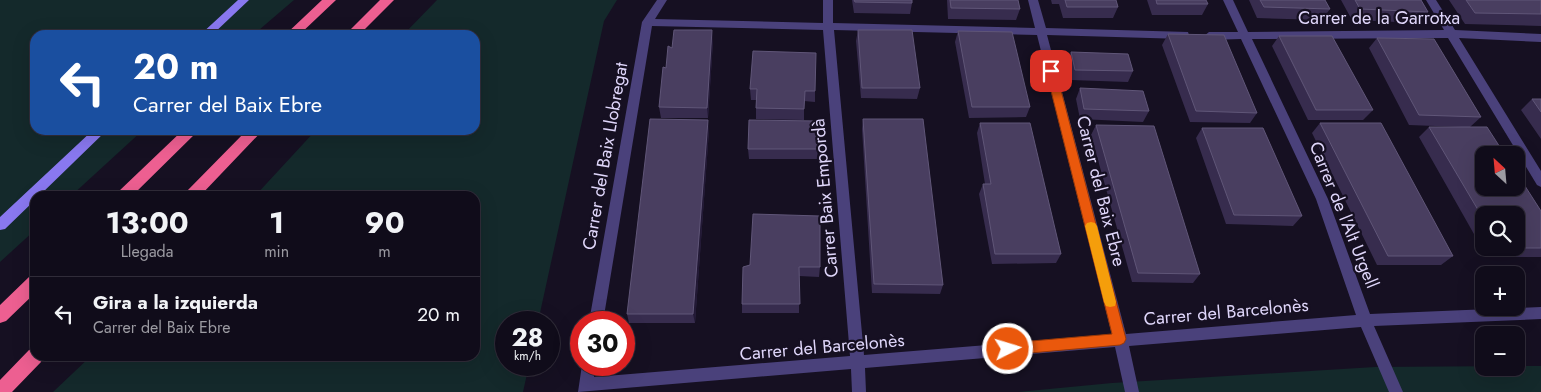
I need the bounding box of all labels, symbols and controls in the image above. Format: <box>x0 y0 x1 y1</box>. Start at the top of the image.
street label: Carrer de la Garrotxa <box>1298 5 1460 31</box>
text: 20 m <box>133 42 218 92</box>
icon: left <box>50 50 115 115</box>
pin <box>1030 50 1072 92</box>
icon: arrive <box>1037 57 1065 85</box>
street label: Carrer del Baix Llobregat <box>576 59 634 252</box>
text: Carrer del Baix Ebre <box>133 88 322 120</box>
street label: Carrer del Baix Ebre <box>1070 113 1132 269</box>
street label: Carrer Baix Empordà <box>805 117 845 279</box>
street label: Carrer de l'Alt Urgell <box>1303 138 1385 292</box>
north arrow <box>1475 146 1525 196</box>
map controls <box>1475 146 1525 376</box>
text: 13:00 <box>105 201 189 244</box>
text: 1 <box>269 201 284 244</box>
text: 90 <box>365 201 405 244</box>
button: search <box>1475 206 1525 256</box>
text: Llegada <box>121 240 173 263</box>
text: min <box>264 240 289 263</box>
text: m <box>378 240 391 263</box>
button: + <box>1475 266 1525 316</box>
text: Gira a la izquierda <box>93 289 258 316</box>
street label: Carrer del Barcelonès <box>1142 292 1310 332</box>
icon: left <box>50 300 78 328</box>
text: 20 m <box>417 301 460 328</box>
speed limit sign: 30 <box>570 311 635 376</box>
text: Carrer del Baix Ebre <box>93 316 230 339</box>
text: 28 <box>511 319 544 355</box>
position arrow <box>981 322 1033 374</box>
button: − <box>1475 326 1525 376</box>
street label: Carrer del Barcelonès <box>738 327 906 367</box>
text: km/h <box>514 347 541 365</box>

